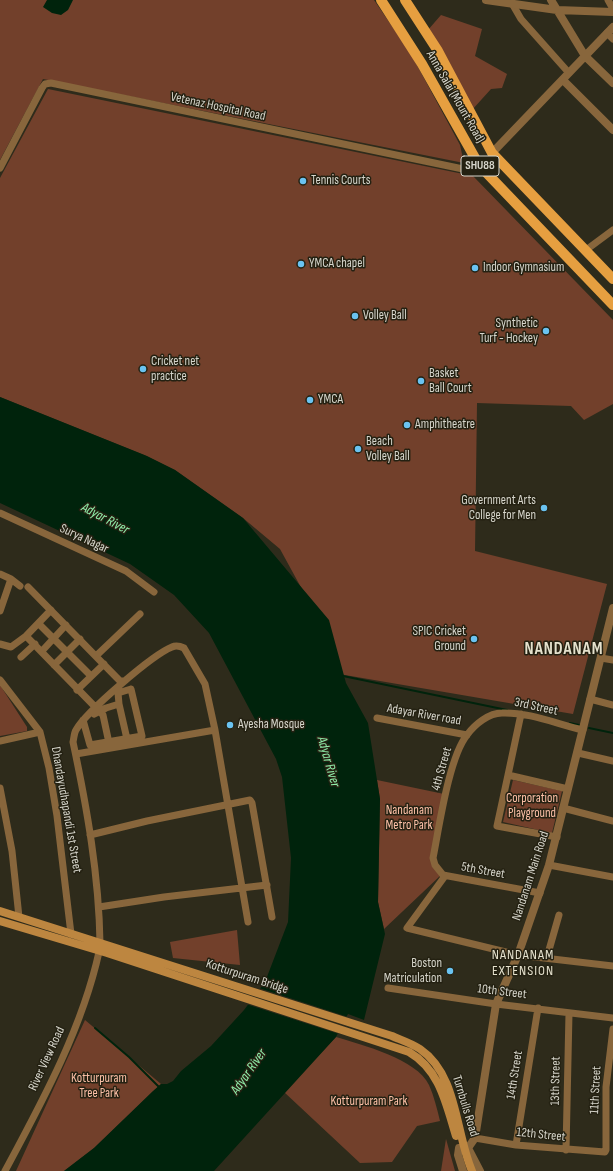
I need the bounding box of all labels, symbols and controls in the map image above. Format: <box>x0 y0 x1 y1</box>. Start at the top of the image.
street label: Anna Salai (Mount Road) <box>422 48 488 146</box>
street label: Vetenaz Hospital Road <box>169 89 267 125</box>
road number: SHU88 <box>461 156 499 176</box>
place label: Tennis Courts <box>311 173 370 189</box>
marker: Tennis Courts <box>298 176 308 186</box>
place label: YMCA chapel <box>309 256 365 272</box>
marker: YMCA chapel <box>296 259 306 269</box>
place label: Indoor Gymnasium <box>483 260 564 276</box>
marker: Indoor Gymnasium <box>470 263 480 273</box>
place label: Volley Ball <box>363 308 407 324</box>
marker: Volley Ball <box>350 311 360 321</box>
place label: Synthetic Turf - Hockey <box>480 316 538 347</box>
marker: Synthetic Turf - Hockey <box>541 326 551 336</box>
place label: Cricket net practice <box>151 354 199 385</box>
marker: Cricket net practice <box>138 364 148 374</box>
place label: Basket Ball Court <box>429 366 472 397</box>
marker: Basket Ball Court <box>416 376 426 386</box>
place label: YMCA <box>318 392 343 408</box>
marker: YMCA <box>305 395 315 405</box>
place label: Amphitheatre <box>415 417 475 433</box>
marker: Amphitheatre <box>402 420 412 430</box>
place label: Beach Volley Ball <box>366 434 410 465</box>
marker: Beach Volley Ball <box>353 444 363 454</box>
place label: Government Arts College for Men <box>461 493 536 524</box>
water label: Adyar River <box>78 499 132 539</box>
marker: Government Arts College for Men <box>539 503 549 513</box>
street label: Surya Nagar <box>57 521 111 557</box>
place label: SPIC Cricket Ground <box>412 624 466 655</box>
marker: SPIC Cricket Ground <box>469 634 479 644</box>
district label: NANDANAM <box>525 640 603 660</box>
street label: 3rd Street <box>513 695 559 719</box>
street label: Adayar River road <box>386 701 462 729</box>
place label: Ayesha Mosque <box>238 717 305 733</box>
marker: Ayesha Mosque <box>225 720 235 730</box>
water label: Adyar River <box>313 735 343 789</box>
street label: 4th Street <box>428 745 456 793</box>
street label: Dhandayudhapandi 1st Street <box>47 746 85 874</box>
park label: Corporation Playground <box>506 791 558 822</box>
park label: Nandanam Metro Park <box>386 803 432 834</box>
street label: Nandanam Main Road <box>509 829 553 923</box>
street label: 5th Street <box>460 859 506 883</box>
district label: NANDANAM EXTENSION <box>492 947 554 980</box>
street label: Kotturpuram Bridge <box>204 956 290 998</box>
place label: Boston Matriculation <box>384 956 442 987</box>
marker: Boston Matriculation <box>445 966 455 976</box>
street label: 10th Street <box>477 981 527 1003</box>
street label: River View Road <box>25 1025 69 1093</box>
water label: Adyar River <box>227 1046 271 1098</box>
street label: 14th Street <box>503 1050 527 1100</box>
street label: 13th Street <box>548 1056 564 1106</box>
street label: 11th Street <box>587 1066 605 1114</box>
park label: Kotturpuram Tree Park <box>71 1071 127 1102</box>
street label: Turnbulls Road <box>448 1074 482 1138</box>
park label: Kotturpuram Park <box>331 1094 407 1110</box>
street label: 12th Street <box>516 1125 566 1145</box>

